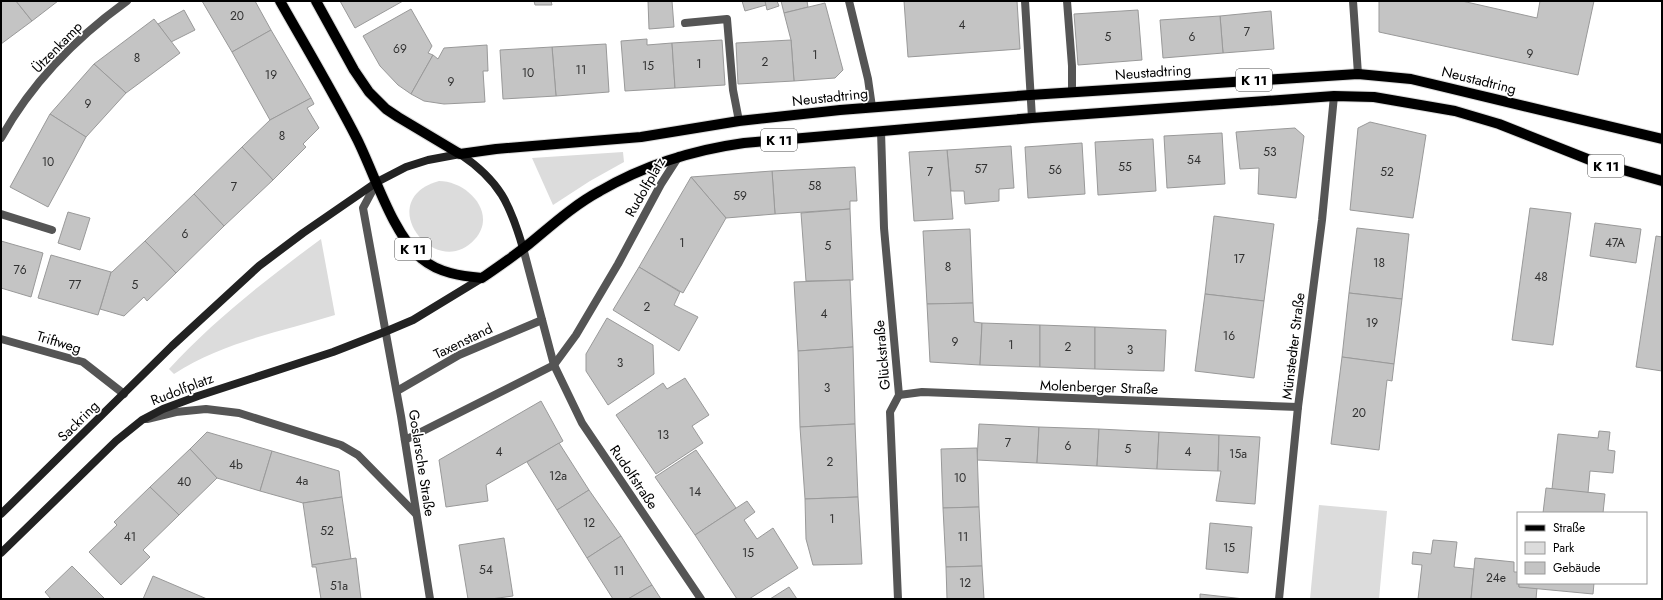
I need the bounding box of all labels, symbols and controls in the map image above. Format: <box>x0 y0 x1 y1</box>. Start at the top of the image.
house number: 20 <box>230 7 244 25</box>
house number: 4 <box>959 16 966 34</box>
street label: Ützenkamp <box>27 17 87 77</box>
house number: 7 <box>1244 23 1251 41</box>
house number: 5 <box>1105 28 1112 46</box>
house number: 6 <box>1189 28 1196 46</box>
house number: 69 <box>393 40 407 58</box>
house number: 9 <box>1527 45 1534 63</box>
house number: 1 <box>812 46 818 64</box>
house number: 8 <box>134 49 140 67</box>
house number: 2 <box>762 53 769 71</box>
house number: 1 <box>696 55 702 73</box>
house number: 15 <box>642 57 654 75</box>
street label: Neustadtring <box>1114 59 1192 85</box>
house number: 11 <box>576 61 586 79</box>
street label: Neustadtring <box>1440 61 1518 99</box>
house number: 10 <box>522 64 534 82</box>
house number: 19 <box>265 66 277 84</box>
road number: K 11 <box>1236 69 1272 91</box>
house number: 9 <box>448 73 455 91</box>
street label: Neustadtring <box>791 83 869 111</box>
house number: 9 <box>85 95 92 113</box>
house number: 8 <box>279 127 285 145</box>
road number: K 11 <box>761 129 797 151</box>
house number: 53 <box>1263 143 1277 161</box>
house number: 54 <box>1187 151 1201 169</box>
house number: 10 <box>42 153 54 171</box>
street label: Rudolfplatz <box>620 153 670 220</box>
road number: K 11 <box>1588 155 1624 177</box>
house number: 55 <box>1118 158 1132 176</box>
house number: 57 <box>974 160 988 178</box>
house number: 56 <box>1048 161 1062 179</box>
house number: 7 <box>927 163 934 181</box>
house number: 52 <box>1380 163 1394 181</box>
house number: 58 <box>808 177 822 195</box>
house number: 7 <box>231 178 238 196</box>
house number: 59 <box>733 187 747 205</box>
house number: 6 <box>182 225 189 243</box>
house number: 1 <box>679 234 685 252</box>
house number: 47A <box>1605 234 1625 252</box>
house number: 5 <box>825 237 832 255</box>
road number: K 11 <box>395 238 431 260</box>
house number: 17 <box>1233 250 1246 268</box>
house number: 18 <box>1373 254 1385 272</box>
house number: 8 <box>945 258 951 276</box>
house number: 76 <box>13 261 27 279</box>
house number: 48 <box>1534 268 1548 286</box>
house number: 77 <box>69 276 82 294</box>
house number: 5 <box>132 276 139 294</box>
street label: Münstedter Straße <box>1277 291 1309 401</box>
house number: 2 <box>644 298 651 316</box>
house number: 4 <box>821 305 828 323</box>
house number: 19 <box>1366 314 1378 332</box>
street label: Taxenstand <box>430 318 496 364</box>
street label: Glückstraße <box>869 319 895 391</box>
street label: Triftweg <box>34 326 84 358</box>
house number: 16 <box>1223 327 1235 345</box>
house number: 9 <box>952 333 959 351</box>
house number: 1 <box>1008 336 1014 354</box>
house number: 2 <box>1065 338 1072 356</box>
house number: 3 <box>1127 341 1134 359</box>
house number: 3 <box>617 354 624 372</box>
street label: Rudolfplatz <box>148 368 217 410</box>
street label: Molenberger Straße <box>1039 375 1159 399</box>
house number: 3 <box>824 379 831 397</box>
street label: Sackring <box>53 396 103 446</box>
house number: 20 <box>1352 404 1366 422</box>
street label: Goslarsche Straße <box>404 408 440 518</box>
house number: 13 <box>657 426 669 444</box>
house number: 7 <box>1005 434 1012 452</box>
house number: 6 <box>1065 437 1072 455</box>
house number: 5 <box>1125 440 1132 458</box>
street label: Rudolfstraße <box>605 441 663 513</box>
house number: 4 <box>496 443 503 461</box>
house number: 4 <box>1185 443 1192 461</box>
house number: 15a <box>1229 445 1247 463</box>
house number: 2 <box>827 453 834 471</box>
house number: 4b <box>229 456 243 474</box>
house number: 12a <box>549 467 567 485</box>
house number: 10 <box>954 469 966 487</box>
house number: 4a <box>296 472 309 490</box>
house number: 40 <box>177 473 191 491</box>
house number: 14 <box>689 483 701 501</box>
house number: 1 <box>829 510 835 528</box>
legend <box>1517 512 1647 584</box>
house number: 12 <box>583 514 595 532</box>
text: Straße <box>1553 519 1585 537</box>
house number: 52 <box>320 522 334 540</box>
house number: 41 <box>124 528 136 546</box>
house number: 11 <box>958 528 968 546</box>
house number: 15 <box>1223 539 1235 557</box>
text: Park <box>1553 539 1575 557</box>
house number: 15 <box>742 544 754 562</box>
text: Gebäude <box>1553 559 1600 577</box>
house number: 54 <box>479 561 493 579</box>
house number: 11 <box>614 562 624 580</box>
house number: 24e <box>1486 569 1506 587</box>
house number: 12 <box>959 574 971 592</box>
house number: 51a <box>330 577 348 595</box>

